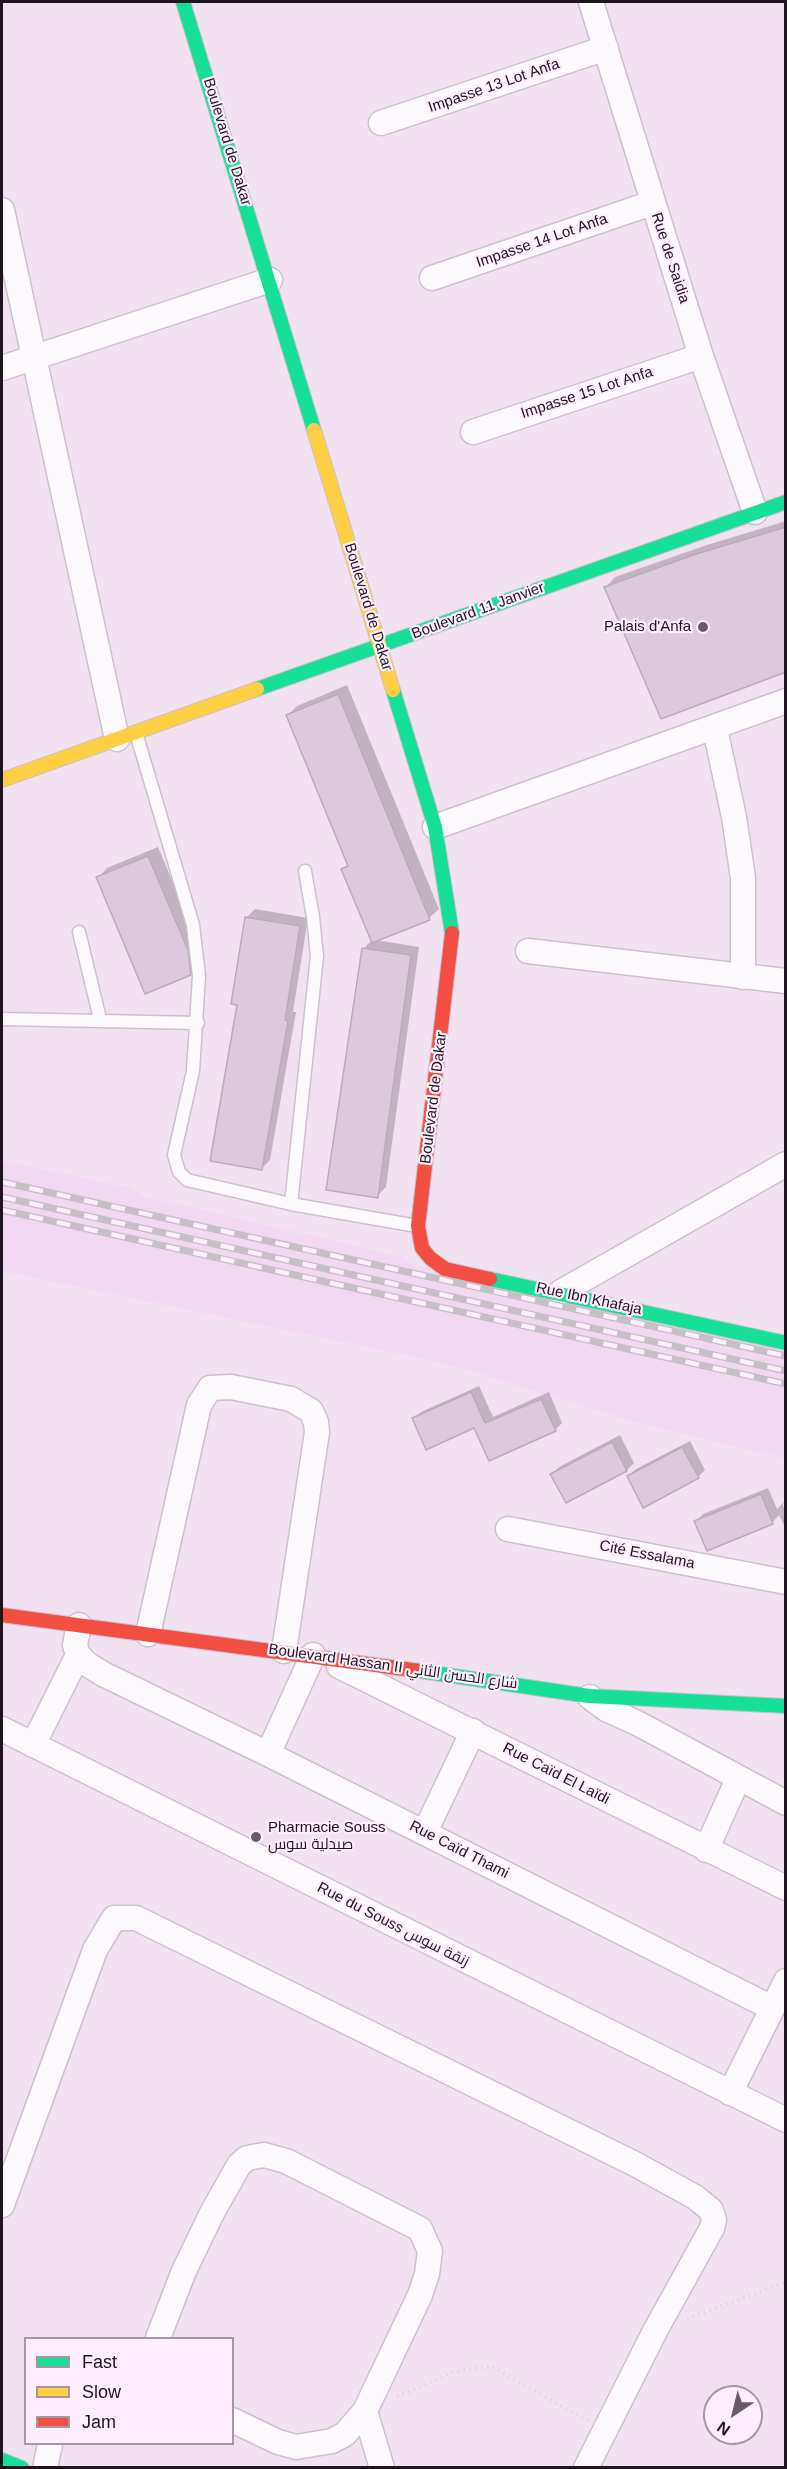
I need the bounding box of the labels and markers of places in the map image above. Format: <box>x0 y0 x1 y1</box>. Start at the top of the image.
place label: Palais d'Anfa <box>604 618 691 636</box>
marker: Palais d'Anfa <box>696 620 710 634</box>
place label: Pharmacie Souss صيدلية سوس <box>268 1819 386 1854</box>
marker: Pharmacie Souss صيدلية سوس <box>249 1830 263 1844</box>

